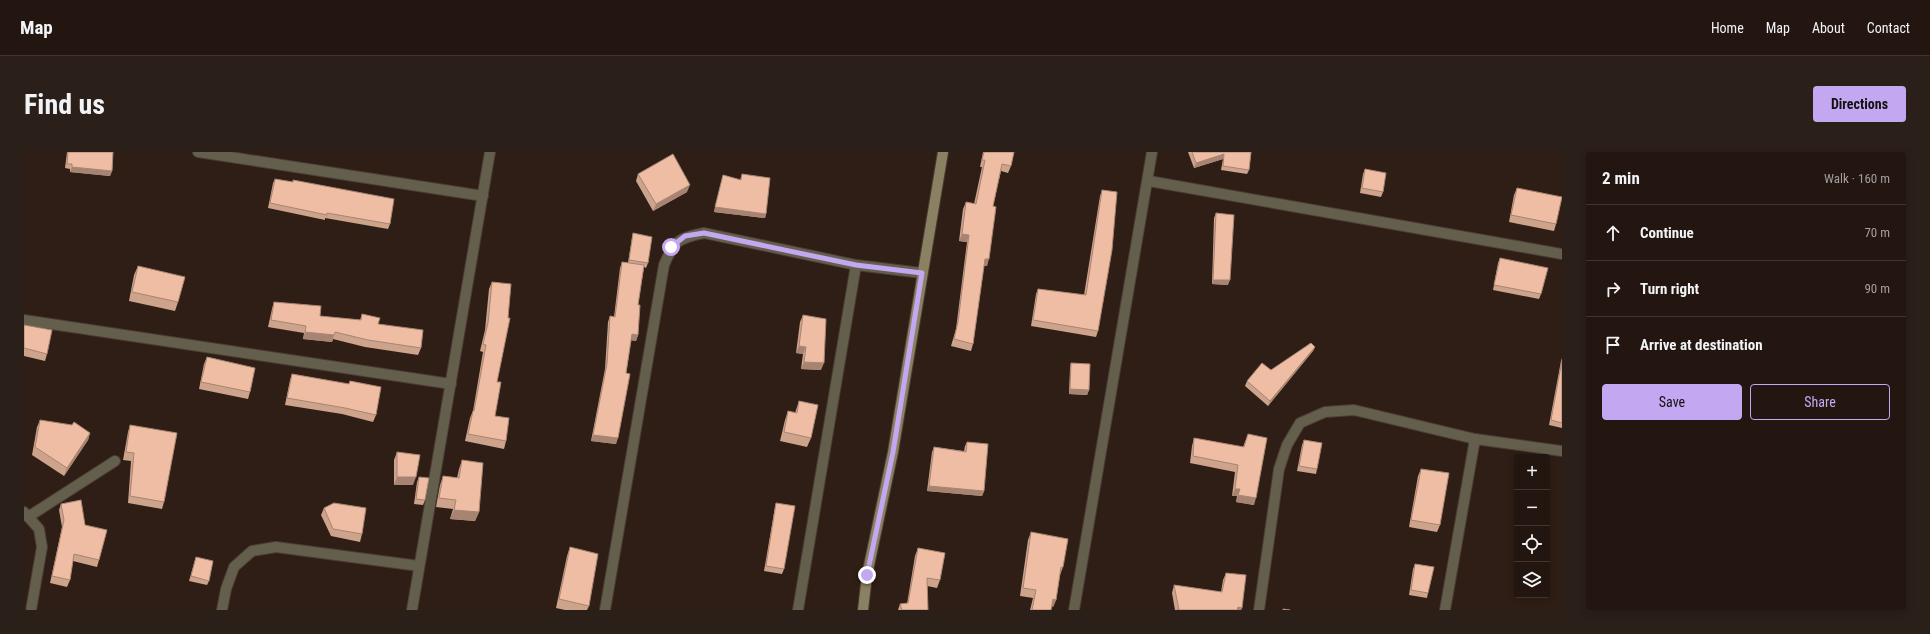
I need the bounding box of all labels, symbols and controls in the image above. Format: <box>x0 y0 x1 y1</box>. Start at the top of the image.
text: Map <box>20 16 53 39</box>
text: Home <box>1711 20 1744 36</box>
text: Map <box>1766 20 1790 36</box>
text: About <box>1812 20 1845 36</box>
text: Contact <box>1867 20 1910 36</box>
button: Directions <box>1813 86 1906 122</box>
text: Find us <box>24 88 105 121</box>
text: 2 min <box>1602 168 1640 188</box>
text: Walk · 160 m <box>1824 171 1890 186</box>
icon: ahead <box>1602 222 1624 244</box>
text: Continue <box>1640 224 1694 242</box>
text: 70 m <box>1864 225 1890 240</box>
route start <box>662 238 680 256</box>
icon: right <box>1602 278 1624 300</box>
text: Turn right <box>1640 280 1699 298</box>
text: 90 m <box>1864 281 1890 296</box>
icon: arrive <box>1602 334 1624 356</box>
text: Arrive at destination <box>1640 336 1763 354</box>
button: Save <box>1602 384 1742 420</box>
button: Share <box>1750 384 1890 420</box>
map controls <box>1514 454 1550 598</box>
button: + <box>1514 454 1550 490</box>
button: − <box>1514 490 1550 526</box>
button: locate <box>1514 526 1550 562</box>
button: layers <box>1514 562 1550 598</box>
route end <box>858 566 876 584</box>

